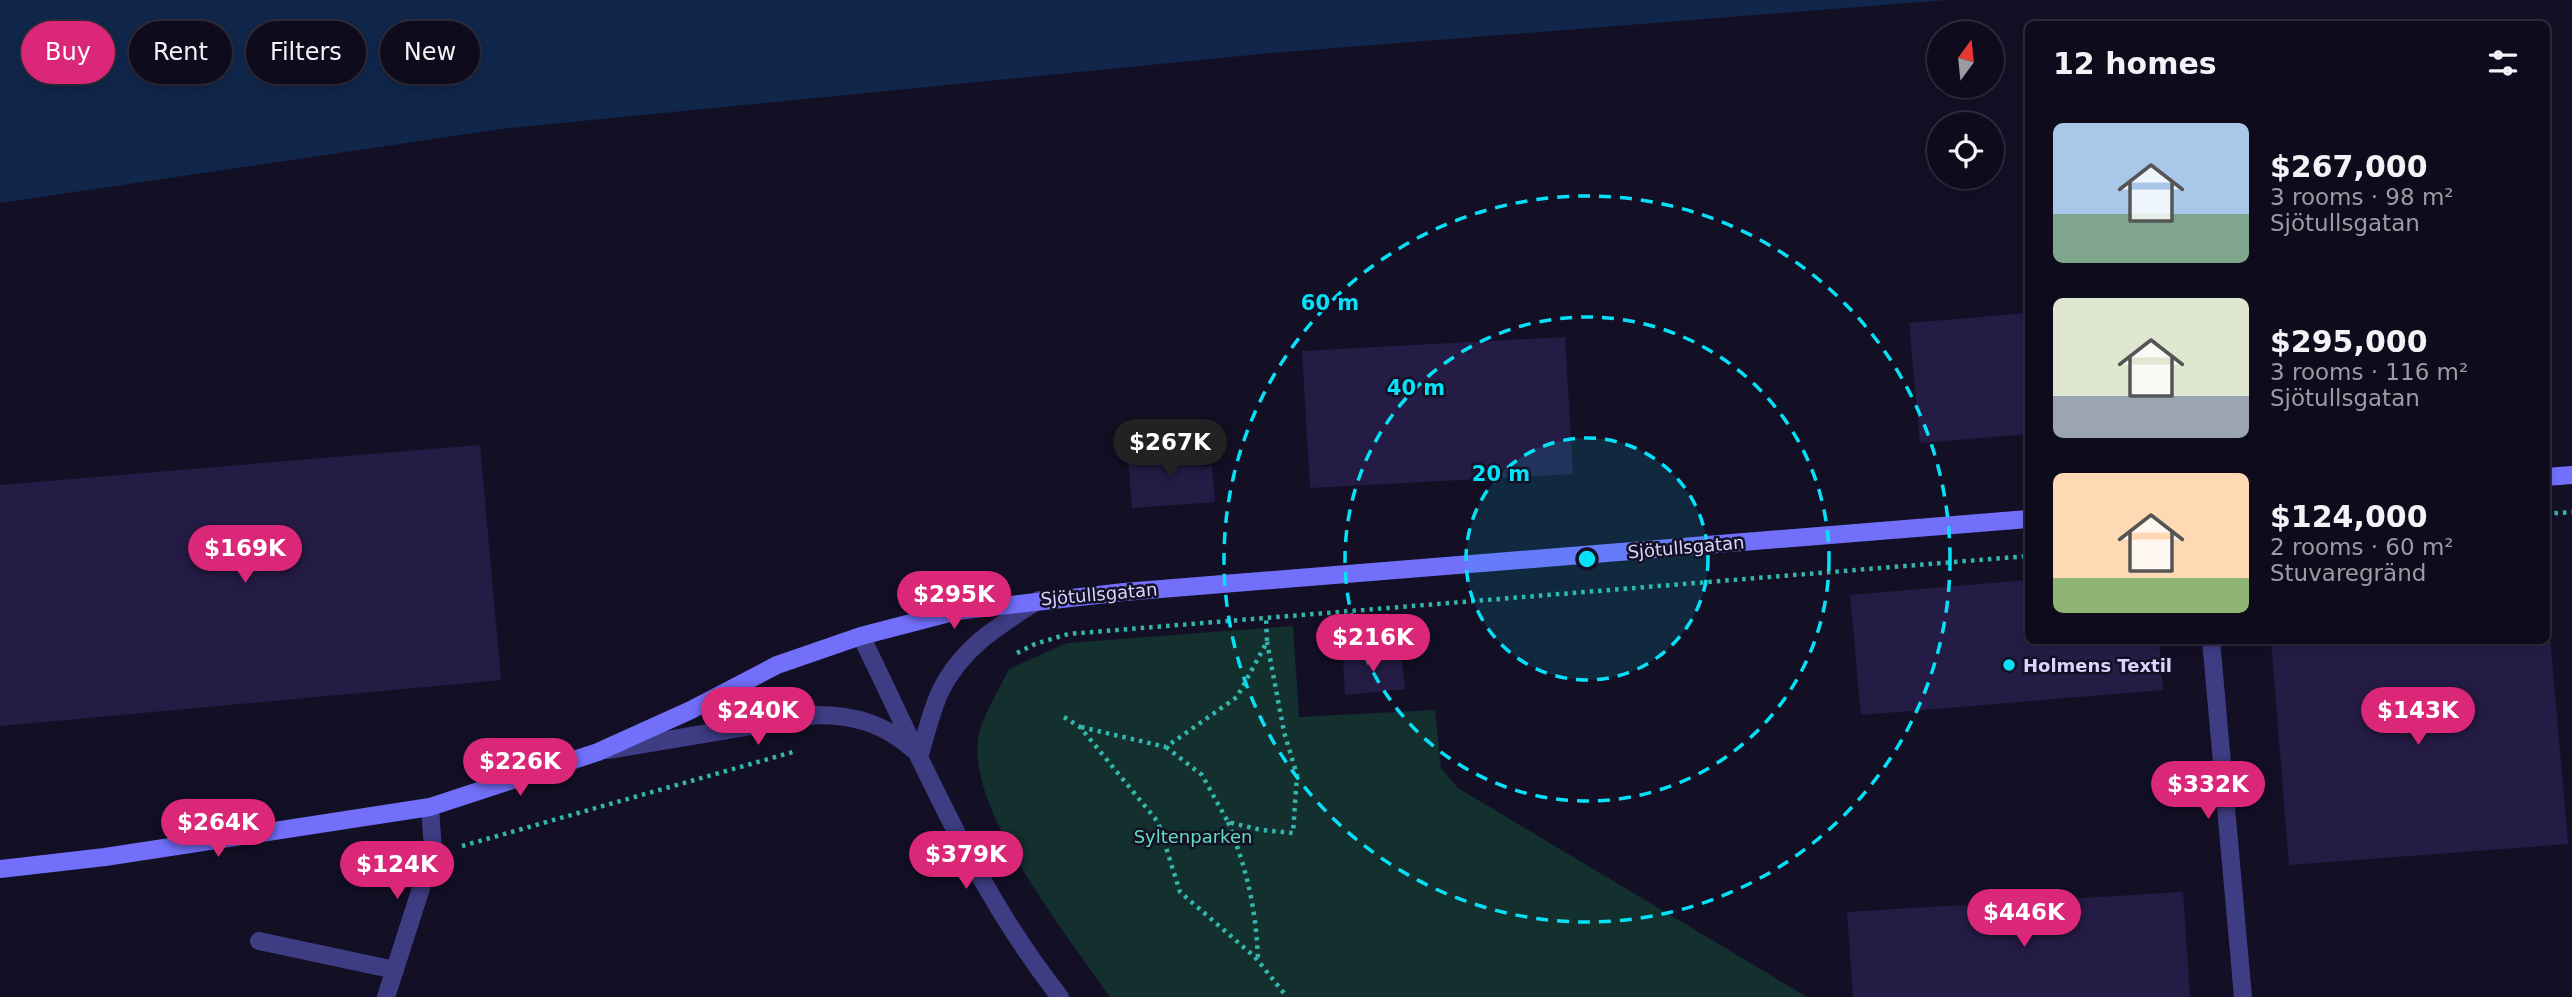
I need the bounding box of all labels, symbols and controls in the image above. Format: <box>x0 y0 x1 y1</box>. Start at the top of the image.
chip: Buy <box>21 21 115 84</box>
chip: Rent <box>129 21 232 84</box>
chip: Filters <box>246 21 366 84</box>
chip: New <box>380 21 480 84</box>
north arrow <box>1927 21 2004 98</box>
map controls <box>1927 21 2004 189</box>
icon: filters <box>2484 44 2522 82</box>
text: 12 homes <box>2053 46 2217 81</box>
button: locate <box>1927 112 2004 189</box>
text: $267,000 <box>2270 149 2428 184</box>
icon: home <box>2109 151 2193 235</box>
text: 3 rooms · 98 m² <box>2270 184 2454 210</box>
text: Sjötullsgatan <box>2270 210 2420 236</box>
text: 60 m <box>1301 291 1359 315</box>
text: $295,000 <box>2270 324 2428 359</box>
icon: home <box>2109 326 2193 410</box>
text: 3 rooms · 116 m² <box>2270 359 2468 385</box>
text: 40 m <box>1387 376 1445 400</box>
text: Sjötullsgatan <box>2270 385 2420 411</box>
pin: $267K <box>1121 420 1219 479</box>
text: $267K <box>1129 429 1211 455</box>
text: 20 m <box>1472 462 1530 486</box>
text: $124,000 <box>2270 499 2428 534</box>
icon: home <box>2109 501 2193 585</box>
pin: $169K <box>196 526 294 585</box>
street label: Sjötullsgatan <box>1627 531 1745 563</box>
text: 2 rooms · 60 m² <box>2270 534 2454 560</box>
text: $169K <box>204 535 286 561</box>
centre of rings <box>1575 547 1599 571</box>
text: Stuvaregränd <box>2270 560 2426 586</box>
pin: $295K <box>905 572 1003 631</box>
street label: Sjötullsgatan <box>1040 578 1158 610</box>
text: $295K <box>913 581 995 607</box>
pin: $216K <box>1324 614 1422 674</box>
text: $216K <box>1332 624 1414 650</box>
place label: Holmens Textil <box>2023 655 2172 676</box>
marker: Holmens Textil <box>2001 657 2017 673</box>
pin: $240K <box>709 688 807 747</box>
pin: $143K <box>2369 688 2467 747</box>
text: $240K <box>717 697 799 723</box>
text: $143K <box>2377 697 2459 723</box>
pin: $226K <box>471 738 569 798</box>
text: $226K <box>479 748 561 774</box>
pin: $332K <box>2159 762 2257 821</box>
text: $332K <box>2167 771 2249 797</box>
pin: $264K <box>169 800 267 859</box>
text: $264K <box>177 809 259 835</box>
park label: Syltenparken <box>1134 826 1252 847</box>
pin: $379K <box>917 832 1015 891</box>
text: $379K <box>925 841 1007 867</box>
pin: $124K <box>348 842 446 901</box>
text: $124K <box>356 851 438 877</box>
pin: $446K <box>1975 890 2073 949</box>
text: $446K <box>1983 899 2065 925</box>

